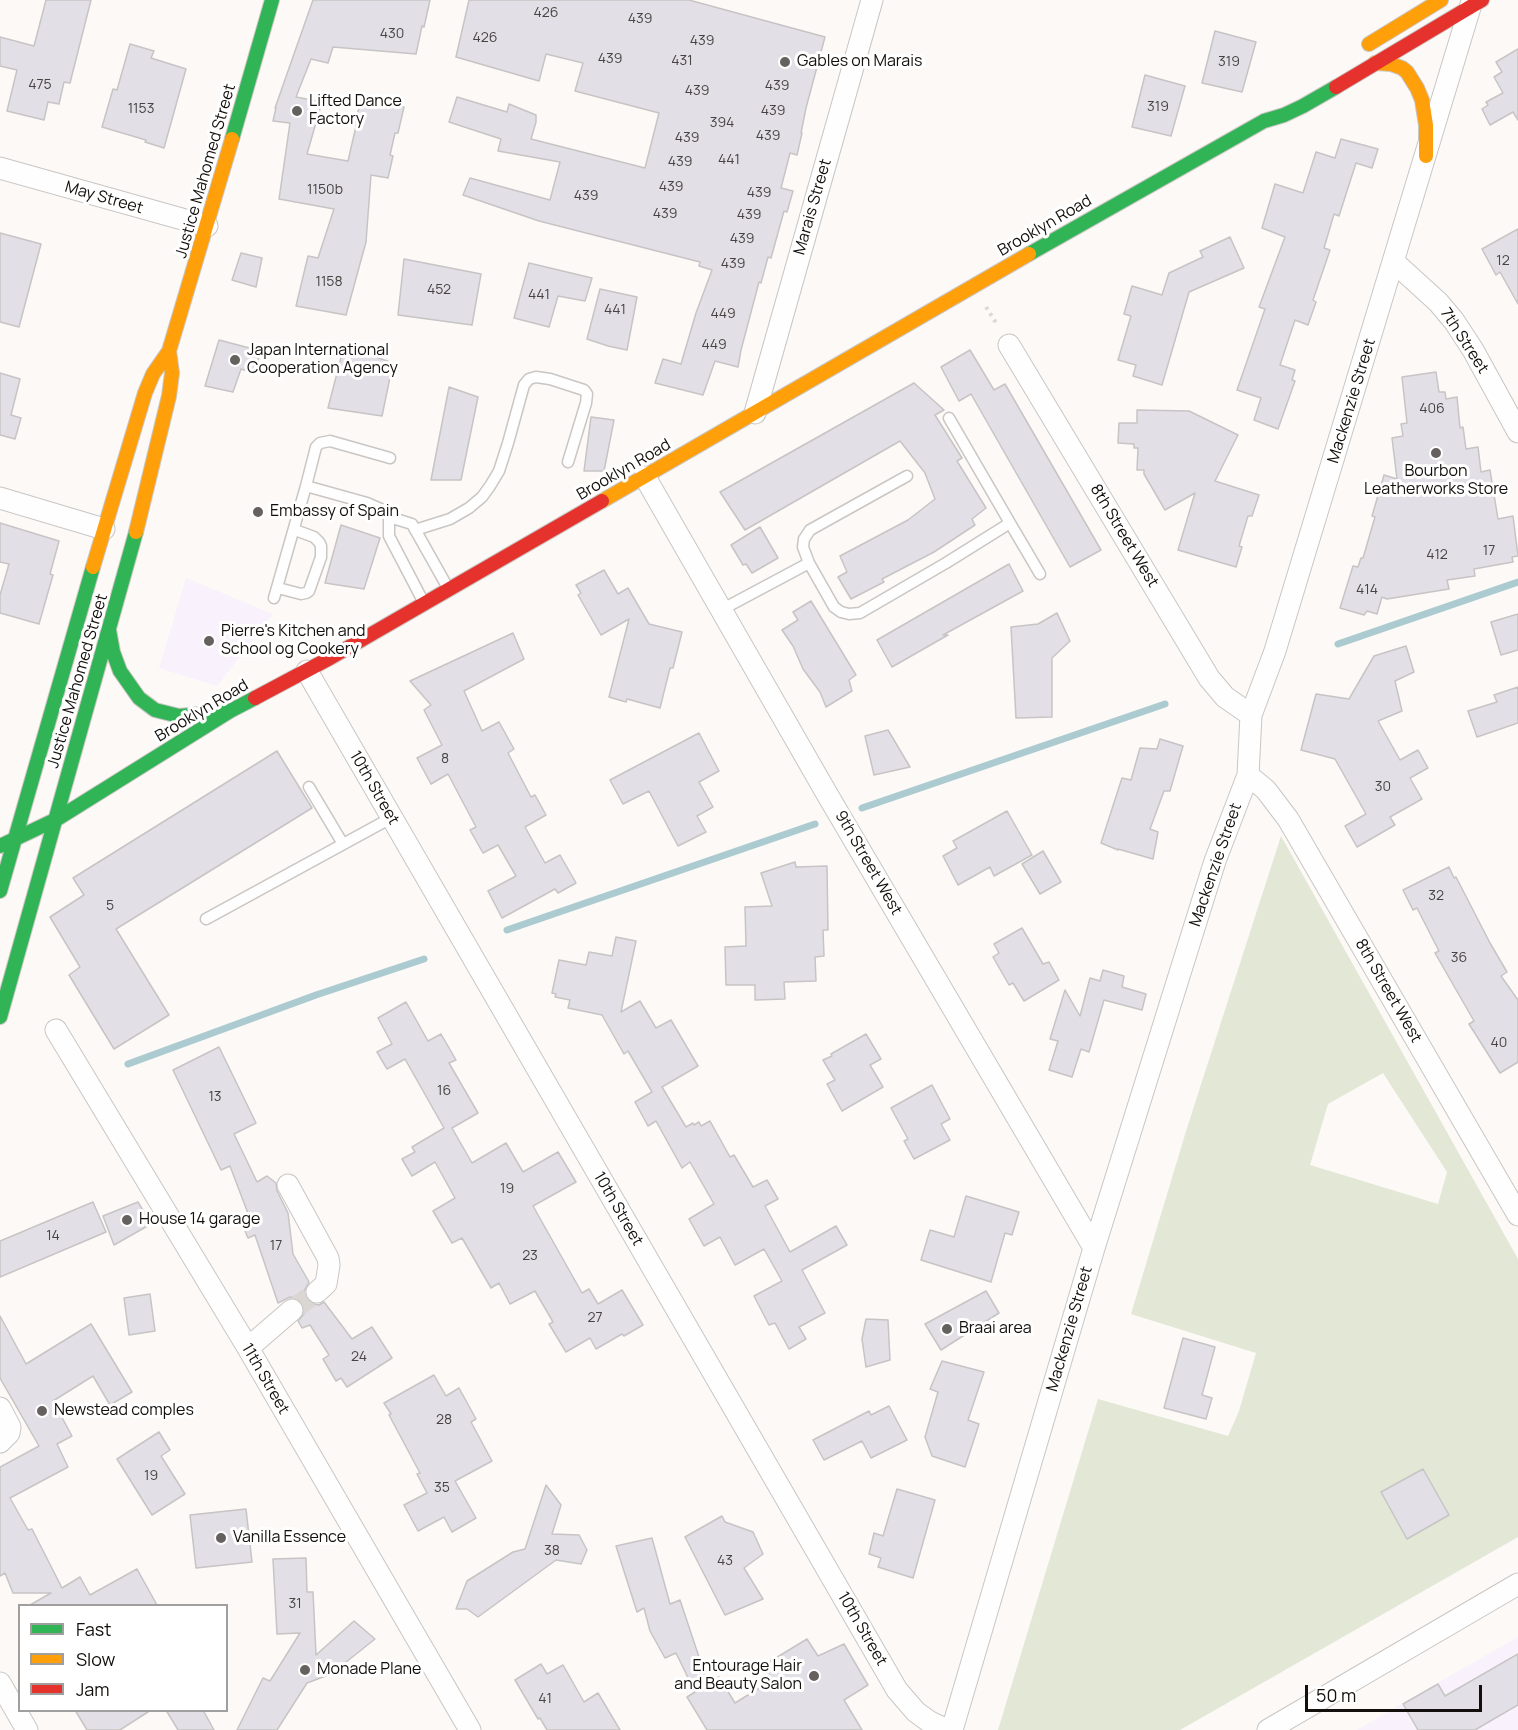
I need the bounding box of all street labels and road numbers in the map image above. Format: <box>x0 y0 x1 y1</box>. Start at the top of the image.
street label: Justice Mahomed Street <box>172 82 240 260</box>
street label: Marais Street <box>790 157 836 257</box>
street label: May Street <box>63 178 145 218</box>
street label: Brooklyn Road <box>995 191 1095 261</box>
street label: 7th Street <box>1436 305 1492 377</box>
street label: Mackenzie Street <box>1324 336 1380 466</box>
street label: Brooklyn Road <box>574 435 674 505</box>
street label: 8th Street West <box>1086 481 1162 591</box>
street label: Justice Mahomed Street <box>44 592 112 770</box>
street label: Brooklyn Road <box>152 676 252 746</box>
street label: 10th Street <box>345 748 403 828</box>
street label: Mackenzie Street <box>1186 801 1246 929</box>
street label: 9th Street West <box>830 807 906 919</box>
street label: 8th Street West <box>1350 936 1426 1046</box>
street label: 10th Street <box>589 1169 647 1249</box>
street label: Mackenzie Street <box>1043 1264 1097 1394</box>
street label: 11th Street <box>237 1340 293 1418</box>
street label: 10th Street <box>833 1589 891 1669</box>

